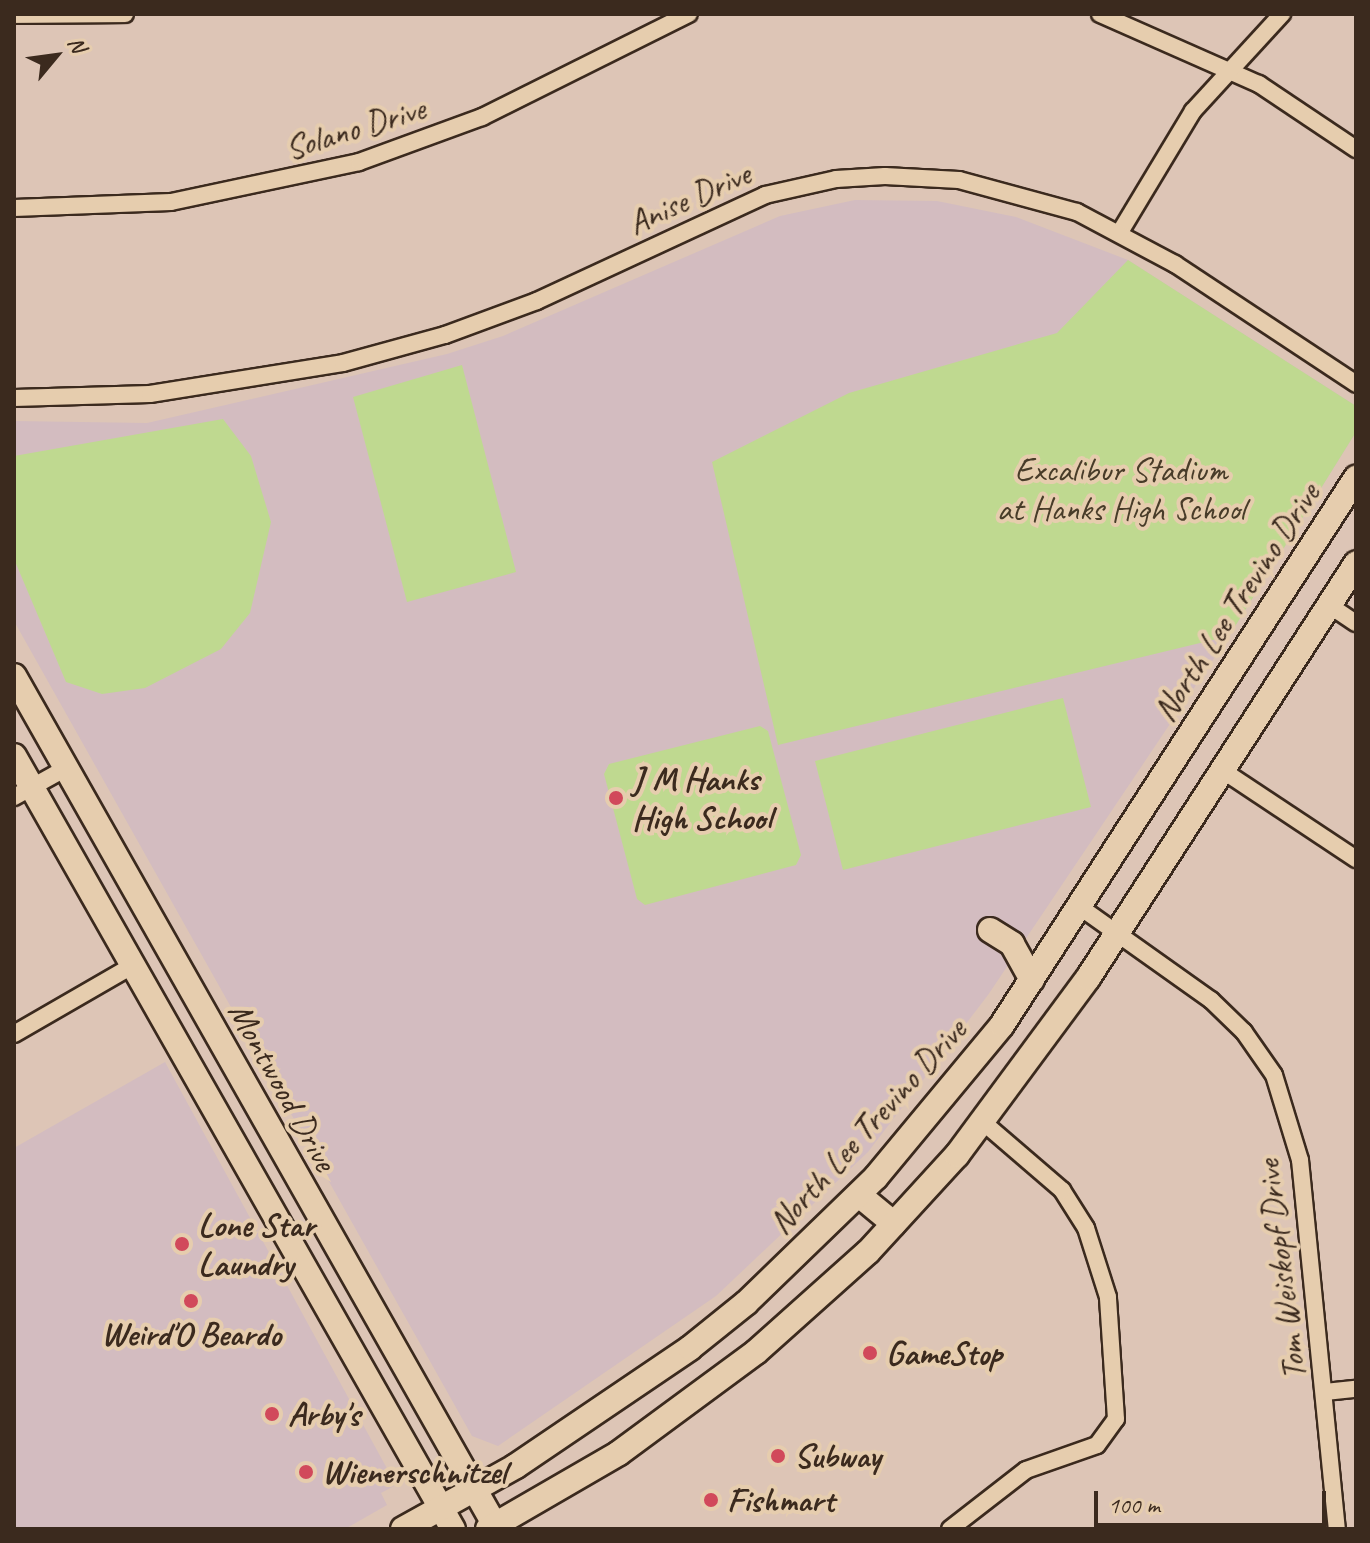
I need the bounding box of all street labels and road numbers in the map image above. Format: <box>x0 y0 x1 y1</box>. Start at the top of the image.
street label: Solano Drive <box>280 87 430 169</box>
street label: Anise Drive <box>621 153 757 243</box>
street label: North Lee Trevino Drive <box>1144 476 1328 728</box>
street label: Montwood Drive <box>220 994 346 1178</box>
street label: North Lee Trevino Drive <box>760 1010 974 1242</box>
street label: Tom Weiskopf Drive <box>1247 1157 1315 1383</box>

